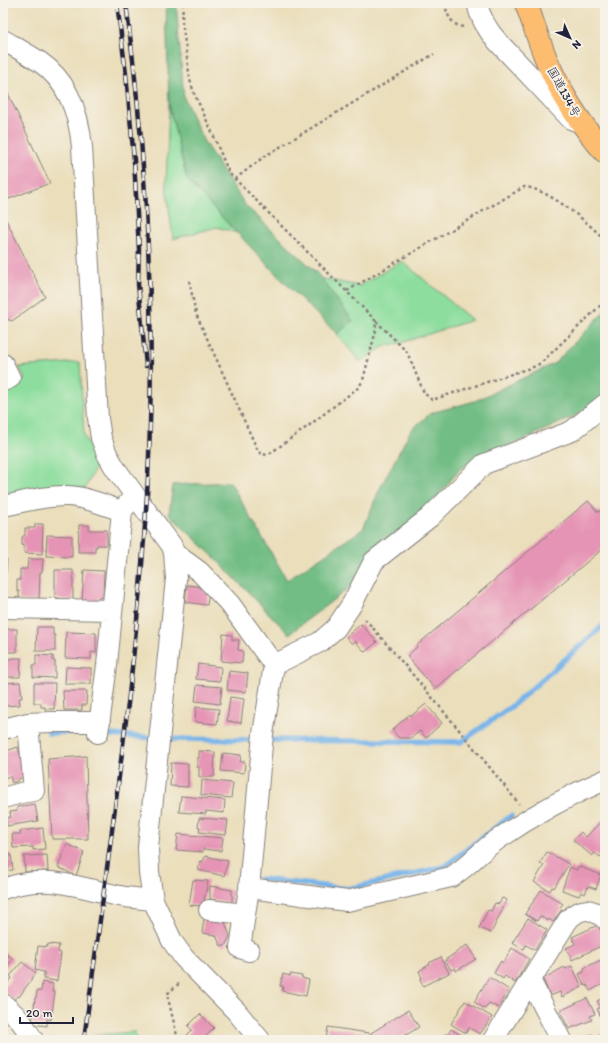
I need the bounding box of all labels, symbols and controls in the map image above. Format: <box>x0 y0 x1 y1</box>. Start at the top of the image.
north arrow <box>550 18 590 58</box>
text: N <box>569 37 584 52</box>
street label: 国道134号 <box>544 64 584 120</box>
scale bar <box>20 999 73 1025</box>
text: 20 m <box>26 1006 53 1020</box>

